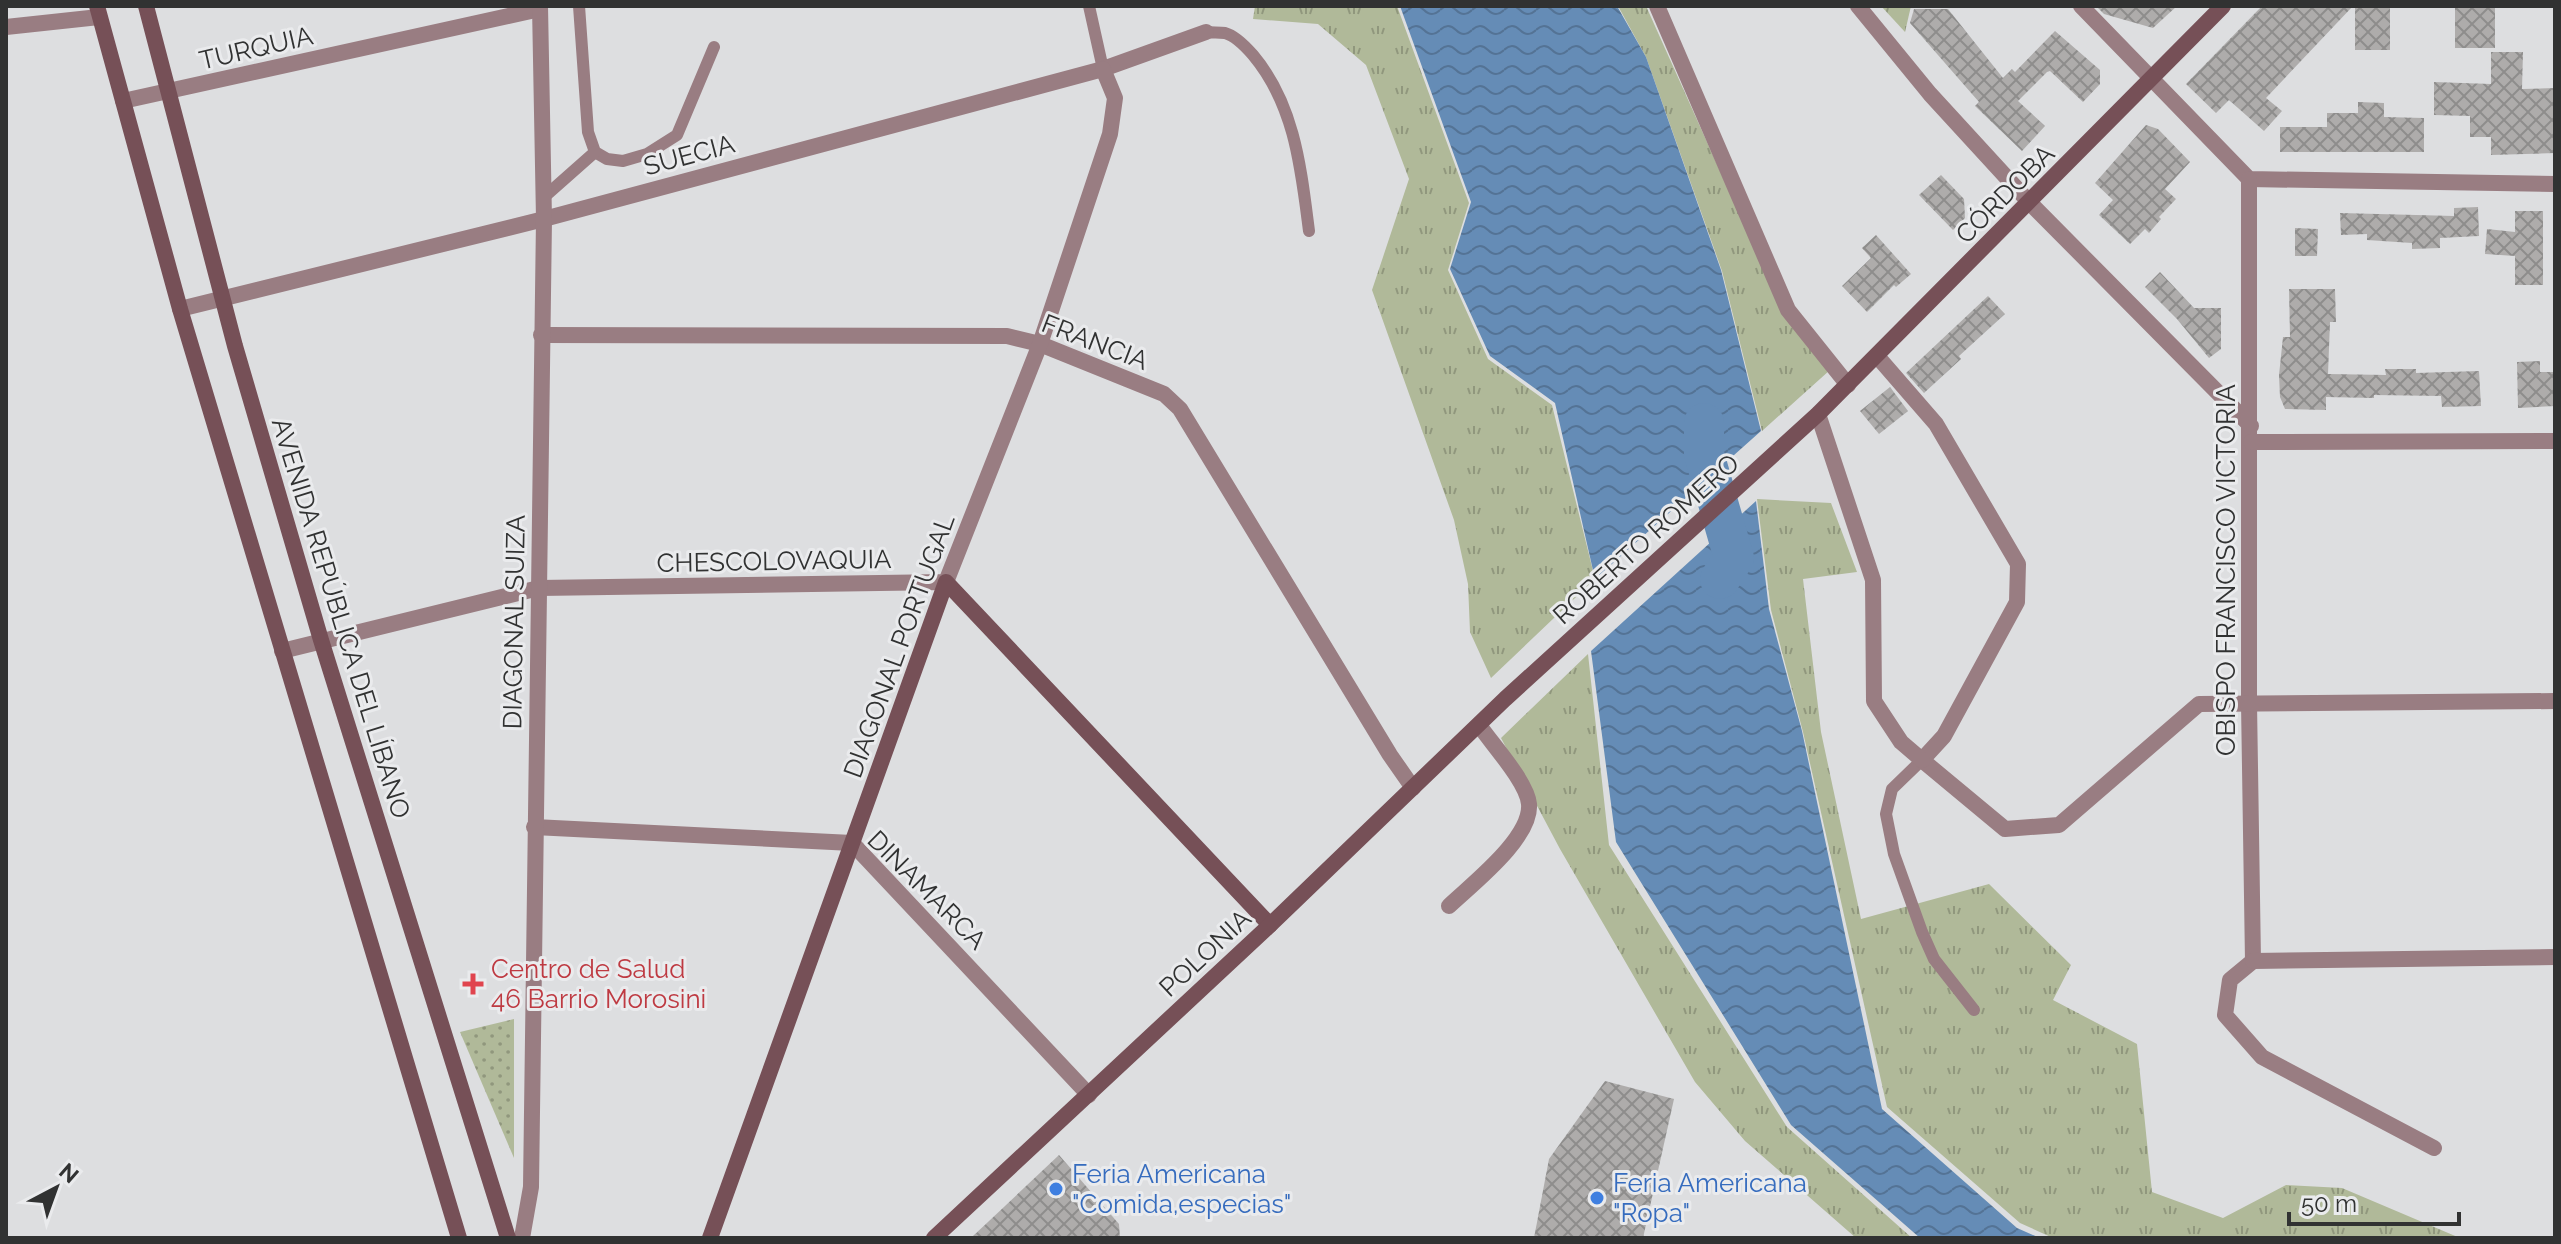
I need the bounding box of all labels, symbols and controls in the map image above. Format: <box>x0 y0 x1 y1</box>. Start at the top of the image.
street label: TURQUIA <box>196 20 316 76</box>
street label: SUECIA <box>640 128 738 181</box>
street label: CÓRDOBA <box>1949 138 2061 249</box>
street label: FRANCIA <box>1037 308 1153 376</box>
street label: OBISPO FRANCISCO VICTORIA <box>2211 384 2241 756</box>
street label: AVENIDA REPÚBLICA DEL LÍBANO <box>266 414 417 822</box>
street label: ROBERTO ROMERO <box>1547 448 1745 630</box>
street label: DIAGONAL PORTUGAL <box>837 510 961 782</box>
street label: DIAGONAL SUIZA <box>497 514 531 730</box>
street label: CHESCOLOVAQUIA <box>656 544 892 578</box>
street label: DINAMARCA <box>862 825 993 956</box>
street label: POLONIA <box>1153 903 1257 1003</box>
place label: Centro de Salud 46 Barrio Morosini <box>491 954 706 1014</box>
marker: Centro de Salud 46 Barrio Morosini <box>462 973 484 995</box>
north arrow <box>16 1148 96 1228</box>
text: N <box>54 1158 84 1188</box>
place label: Feria Americana "Comida,especias" <box>1072 1159 1291 1219</box>
place label: Feria Americana "Ropa" <box>1613 1168 1807 1228</box>
scale bar <box>2289 1176 2459 1226</box>
marker: Feria Americana "Comida,especias" <box>1047 1180 1065 1198</box>
marker: Feria Americana "Ropa" <box>1588 1189 1606 1207</box>
text: 50 m <box>2301 1189 2357 1218</box>

